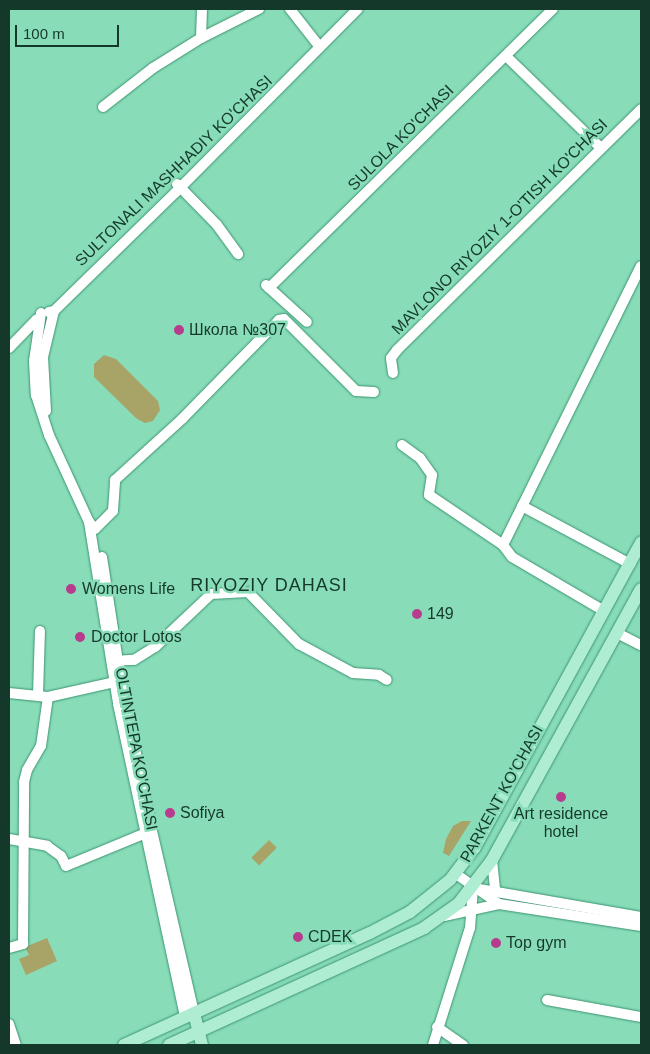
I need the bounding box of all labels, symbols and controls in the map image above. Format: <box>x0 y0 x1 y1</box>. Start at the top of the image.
scale bar <box>18 15 121 47</box>
text: 100 m <box>23 25 65 42</box>
street label: SULTONALI MASHHADIY KO'CHASI <box>71 72 277 270</box>
street label: SULOLA KO'CHASI <box>344 81 458 195</box>
street label: MAVLONO RIYOZIY 1-O'TISH KO'CHASI <box>388 115 612 339</box>
place label: Школа №307 <box>189 320 286 340</box>
marker: Школа №307 <box>173 324 185 336</box>
district label: RIYOZIY DAHASI <box>188 574 350 596</box>
place label: Womens Life <box>82 579 175 599</box>
marker: Womens Life <box>64 582 78 596</box>
place label: 149 <box>427 604 454 624</box>
marker: 149 <box>411 608 423 620</box>
place label: Doctor Lotos <box>91 627 182 647</box>
marker: Doctor Lotos <box>73 630 87 644</box>
street label: OLTINTEPA KO'CHASI <box>111 666 161 832</box>
street label: PARKENT KO'CHASI <box>456 722 548 866</box>
marker: Art residence hotel <box>555 791 567 803</box>
place label: Sofiya <box>180 803 224 823</box>
place label: Art residence hotel <box>514 804 608 842</box>
marker: Sofiya <box>164 807 176 819</box>
place label: CDEK <box>308 927 352 947</box>
marker: CDEK <box>292 931 304 943</box>
place label: Top gym <box>506 933 566 953</box>
marker: Top gym <box>490 937 502 949</box>

